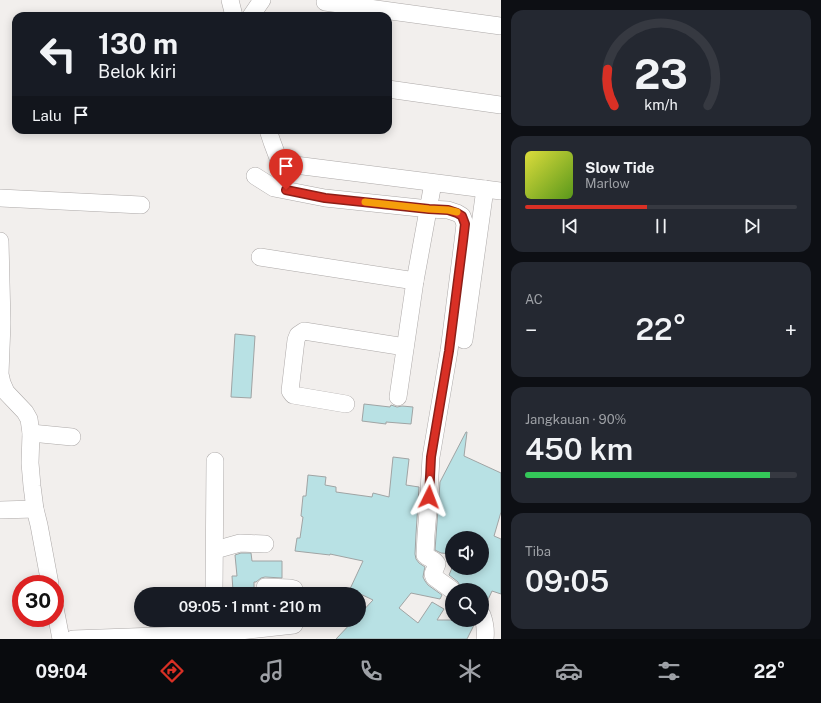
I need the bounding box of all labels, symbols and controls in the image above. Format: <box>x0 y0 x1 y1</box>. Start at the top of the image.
text: 130 m <box>98 27 178 60</box>
icon: left <box>32 28 84 80</box>
text: 23 <box>634 49 688 98</box>
text: Belok kiri <box>98 61 176 82</box>
text: km/h <box>644 95 678 112</box>
icon: arrive <box>70 104 92 126</box>
text: Lalu <box>32 107 62 124</box>
pin <box>269 149 303 190</box>
icon: arrive <box>275 155 297 177</box>
text: Slow Tide <box>585 159 654 176</box>
text: Marlow <box>585 176 630 191</box>
icon: previous <box>559 215 581 237</box>
icon: pause <box>650 215 672 237</box>
icon: next <box>741 215 763 237</box>
text: AC <box>525 292 543 307</box>
text: 22° <box>635 311 687 347</box>
text: − <box>525 317 537 343</box>
text: + <box>785 317 797 343</box>
text: Jangkauan · 90% <box>525 412 626 427</box>
text: 450 km <box>525 431 633 467</box>
position arrow <box>408 476 450 518</box>
map controls <box>445 531 489 627</box>
button: sound <box>445 531 489 575</box>
text: Tiba <box>525 544 551 559</box>
text: 09:05 <box>525 563 609 599</box>
speed limit sign: 30 <box>12 575 64 627</box>
button: search <box>445 583 489 627</box>
text: 09:05 · 1 mnt · 210 m <box>179 598 321 615</box>
icon: directions <box>158 657 186 685</box>
icon: music <box>258 657 286 685</box>
icon: phone <box>357 657 385 685</box>
icon: climate <box>456 657 484 685</box>
icon: car <box>555 657 583 685</box>
icon: filters <box>655 657 683 685</box>
text: 09:04 <box>36 661 87 682</box>
text: 22° <box>754 661 785 682</box>

